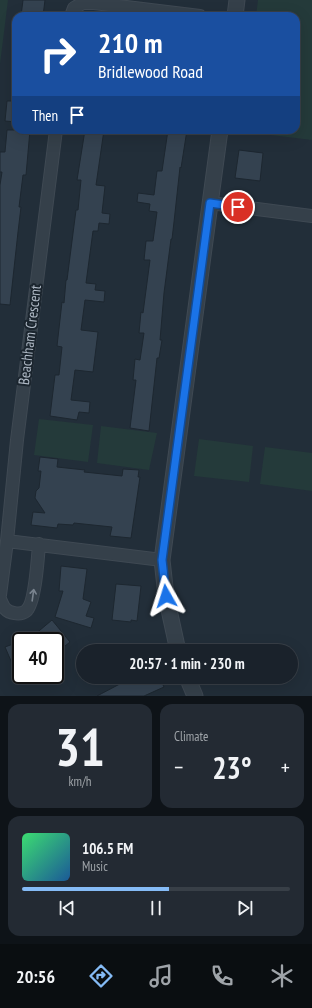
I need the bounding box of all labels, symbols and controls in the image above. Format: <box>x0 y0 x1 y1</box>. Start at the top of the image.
text: 210 m <box>98 24 162 61</box>
icon: right <box>32 28 84 80</box>
text: Bridlewood Road <box>98 60 203 83</box>
icon: arrive <box>66 104 88 126</box>
text: Then <box>32 106 58 125</box>
pin <box>221 190 255 224</box>
icon: arrive <box>227 196 249 218</box>
street label: Beachham Crescent <box>14 284 45 386</box>
position arrow <box>145 575 187 617</box>
one-way arrow <box>29 589 37 602</box>
speed limit sign: 40 <box>12 632 64 684</box>
text: 20:57 · 1 min · 230 m <box>129 654 245 673</box>
text: 31 <box>55 713 105 780</box>
text: Climate <box>174 728 208 745</box>
text: 23° <box>212 748 252 787</box>
text: − <box>174 753 183 781</box>
text: + <box>281 753 290 781</box>
text: km/h <box>68 773 92 790</box>
text: 106.5 FM <box>82 839 133 858</box>
text: Music <box>82 858 108 875</box>
icon: previous <box>56 897 78 919</box>
icon: pause <box>145 897 167 919</box>
icon: next <box>234 897 256 919</box>
icon: directions <box>87 962 115 990</box>
icon: music <box>147 962 175 990</box>
icon: phone <box>208 962 236 990</box>
icon: climate <box>268 962 296 990</box>
text: 20:56 <box>16 965 55 988</box>

